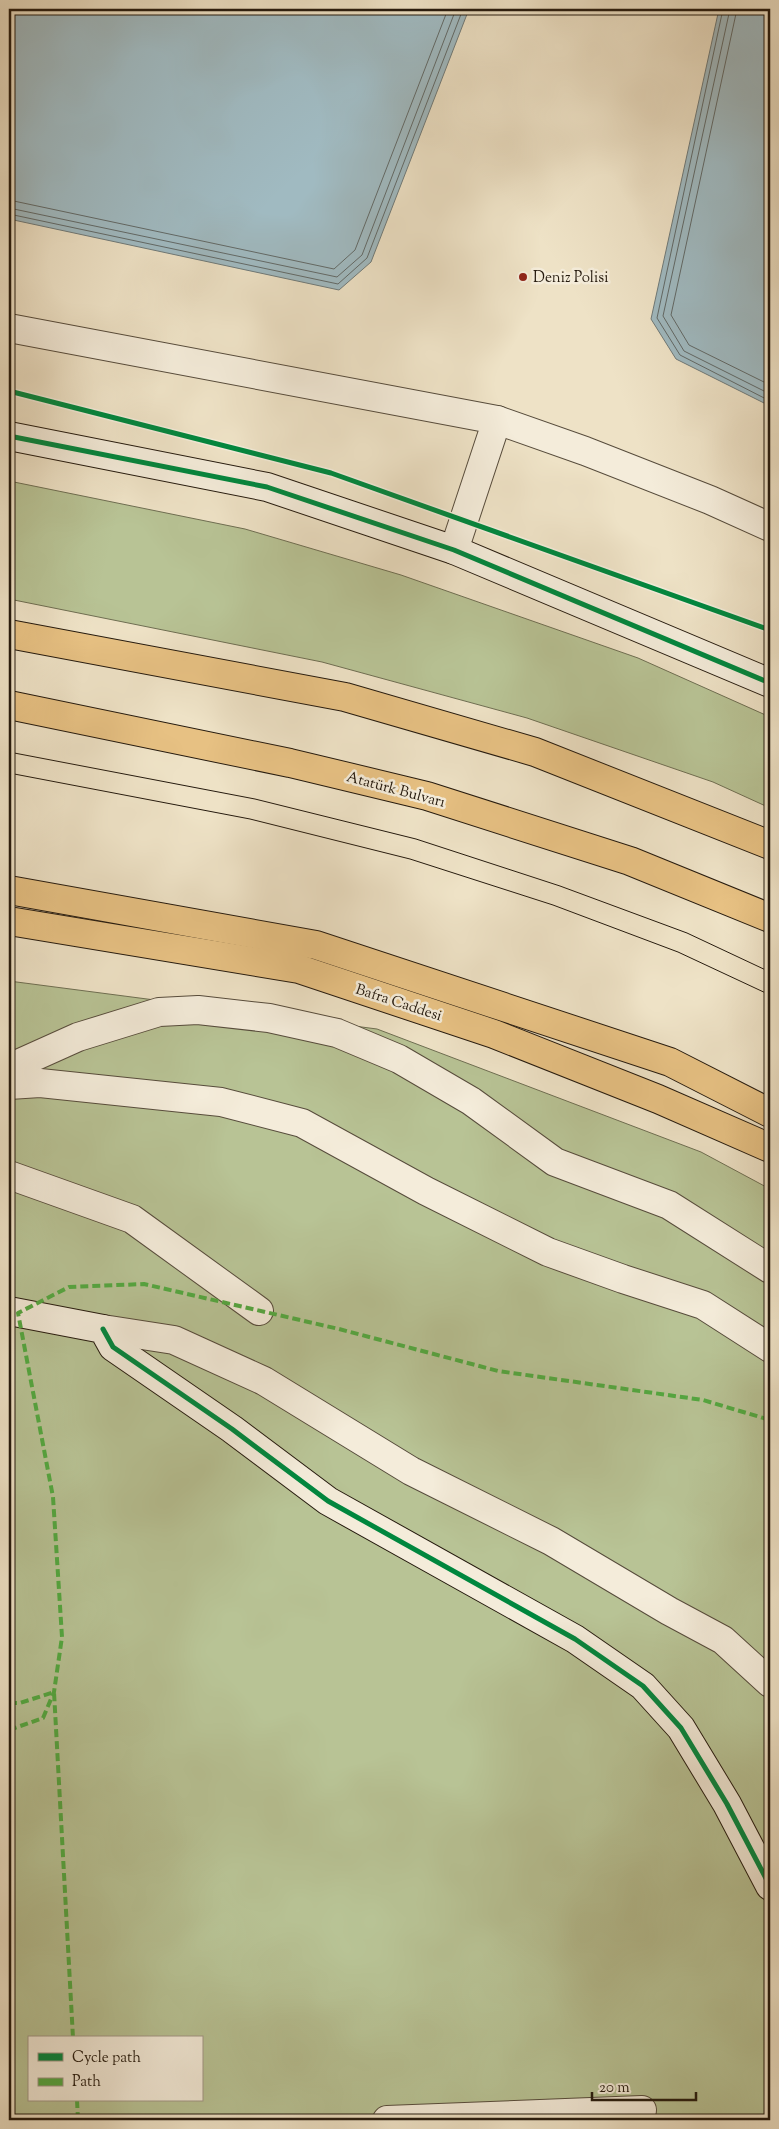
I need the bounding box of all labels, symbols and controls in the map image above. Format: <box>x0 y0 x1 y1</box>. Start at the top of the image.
place label: Deniz Polisi <box>533 268 608 289</box>
marker: Deniz Polisi <box>517 271 529 283</box>
street label: Atatürk Bulvarı <box>344 767 447 814</box>
street label: Bafra Caddesi <box>353 980 444 1027</box>
legend <box>28 2036 202 2102</box>
text: Cycle path <box>72 2048 141 2069</box>
scale bar <box>592 2069 695 2101</box>
text: Path <box>72 2072 101 2093</box>
text: 20 m <box>599 2078 630 2099</box>

